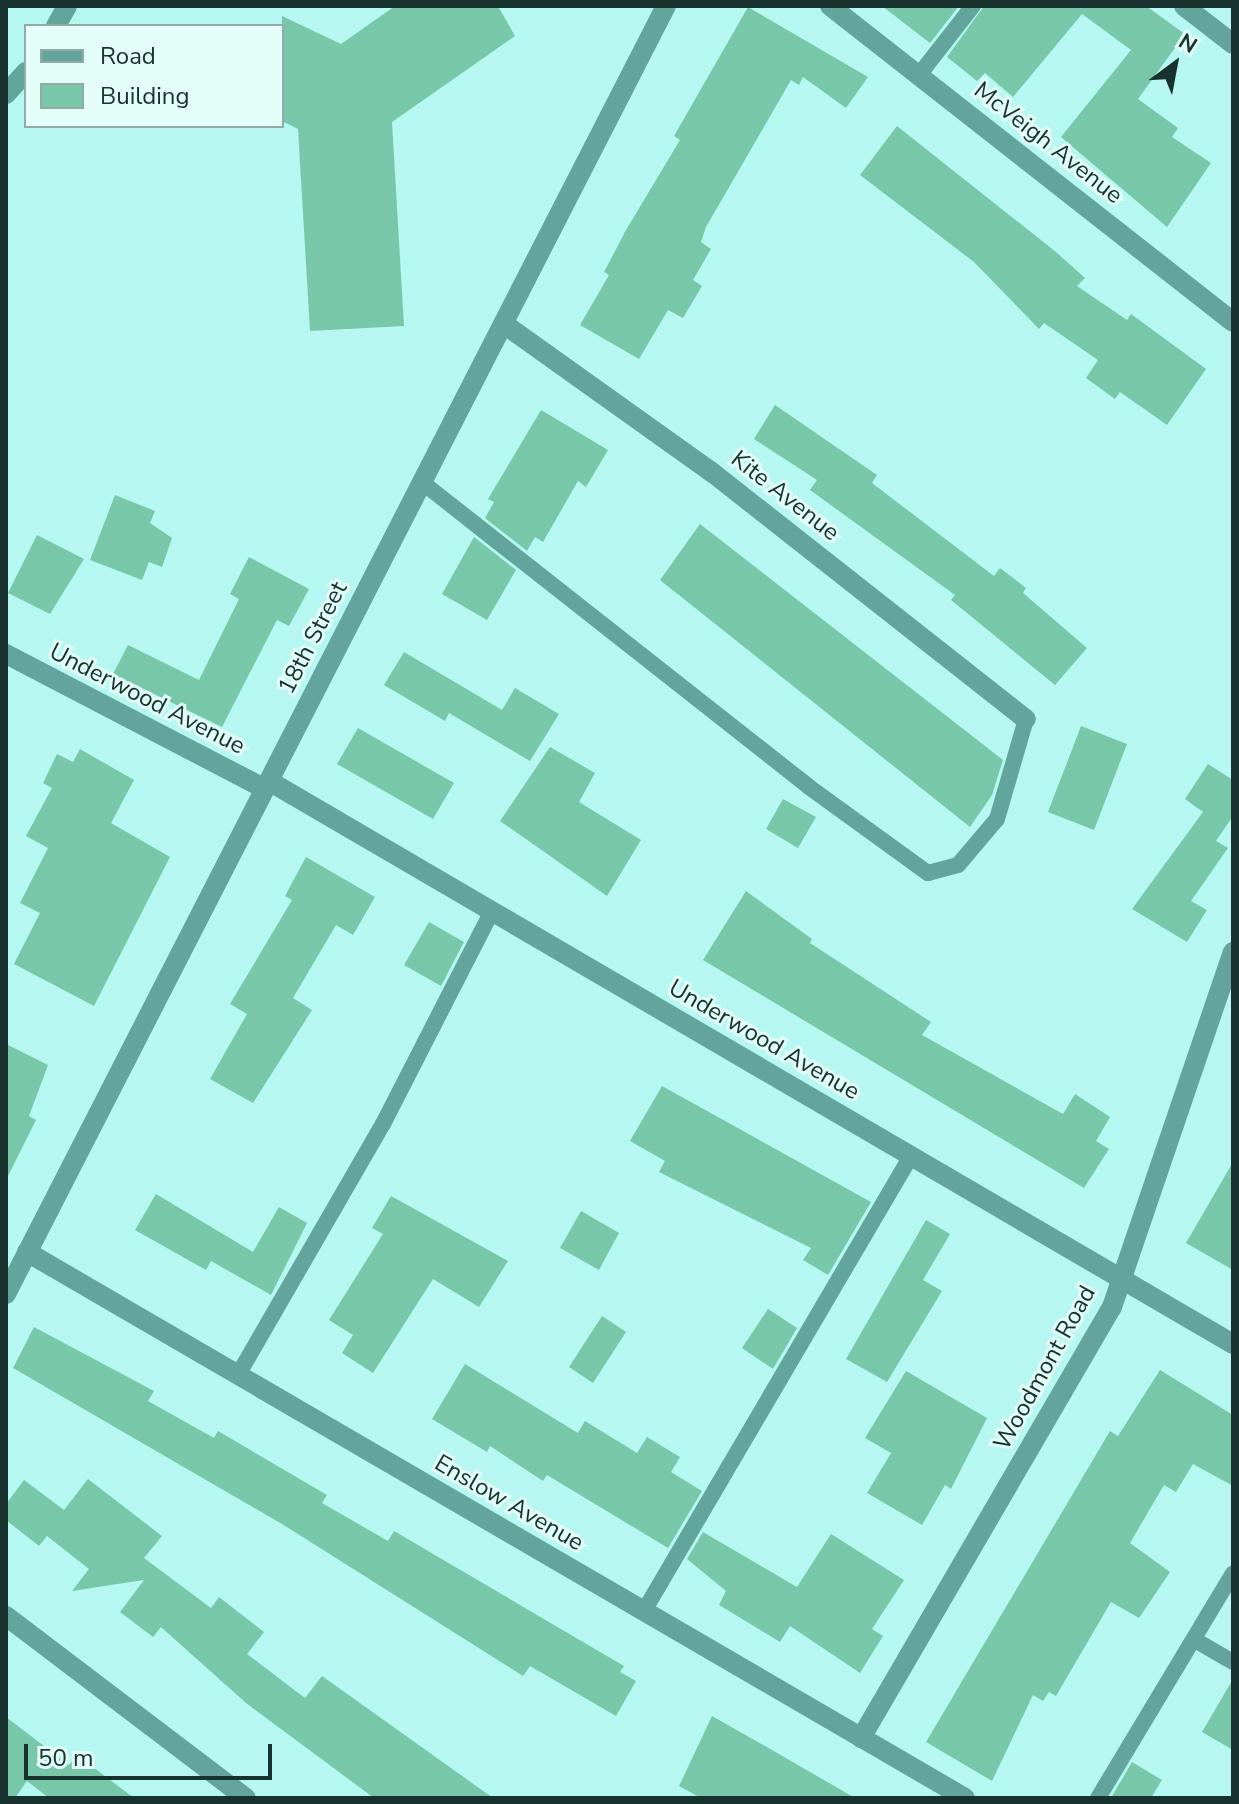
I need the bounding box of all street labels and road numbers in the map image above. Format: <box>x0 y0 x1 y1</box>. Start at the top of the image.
street label: McVeigh Avenue <box>968 76 1128 210</box>
street label: Kite Avenue <box>725 445 845 547</box>
street label: 18th Street <box>272 577 354 699</box>
street label: Underwood Avenue <box>44 637 250 761</box>
street label: Underwood Avenue <box>663 974 865 1106</box>
street label: Woodmont Road <box>988 1281 1102 1455</box>
street label: Enslow Avenue <box>429 1449 589 1557</box>

